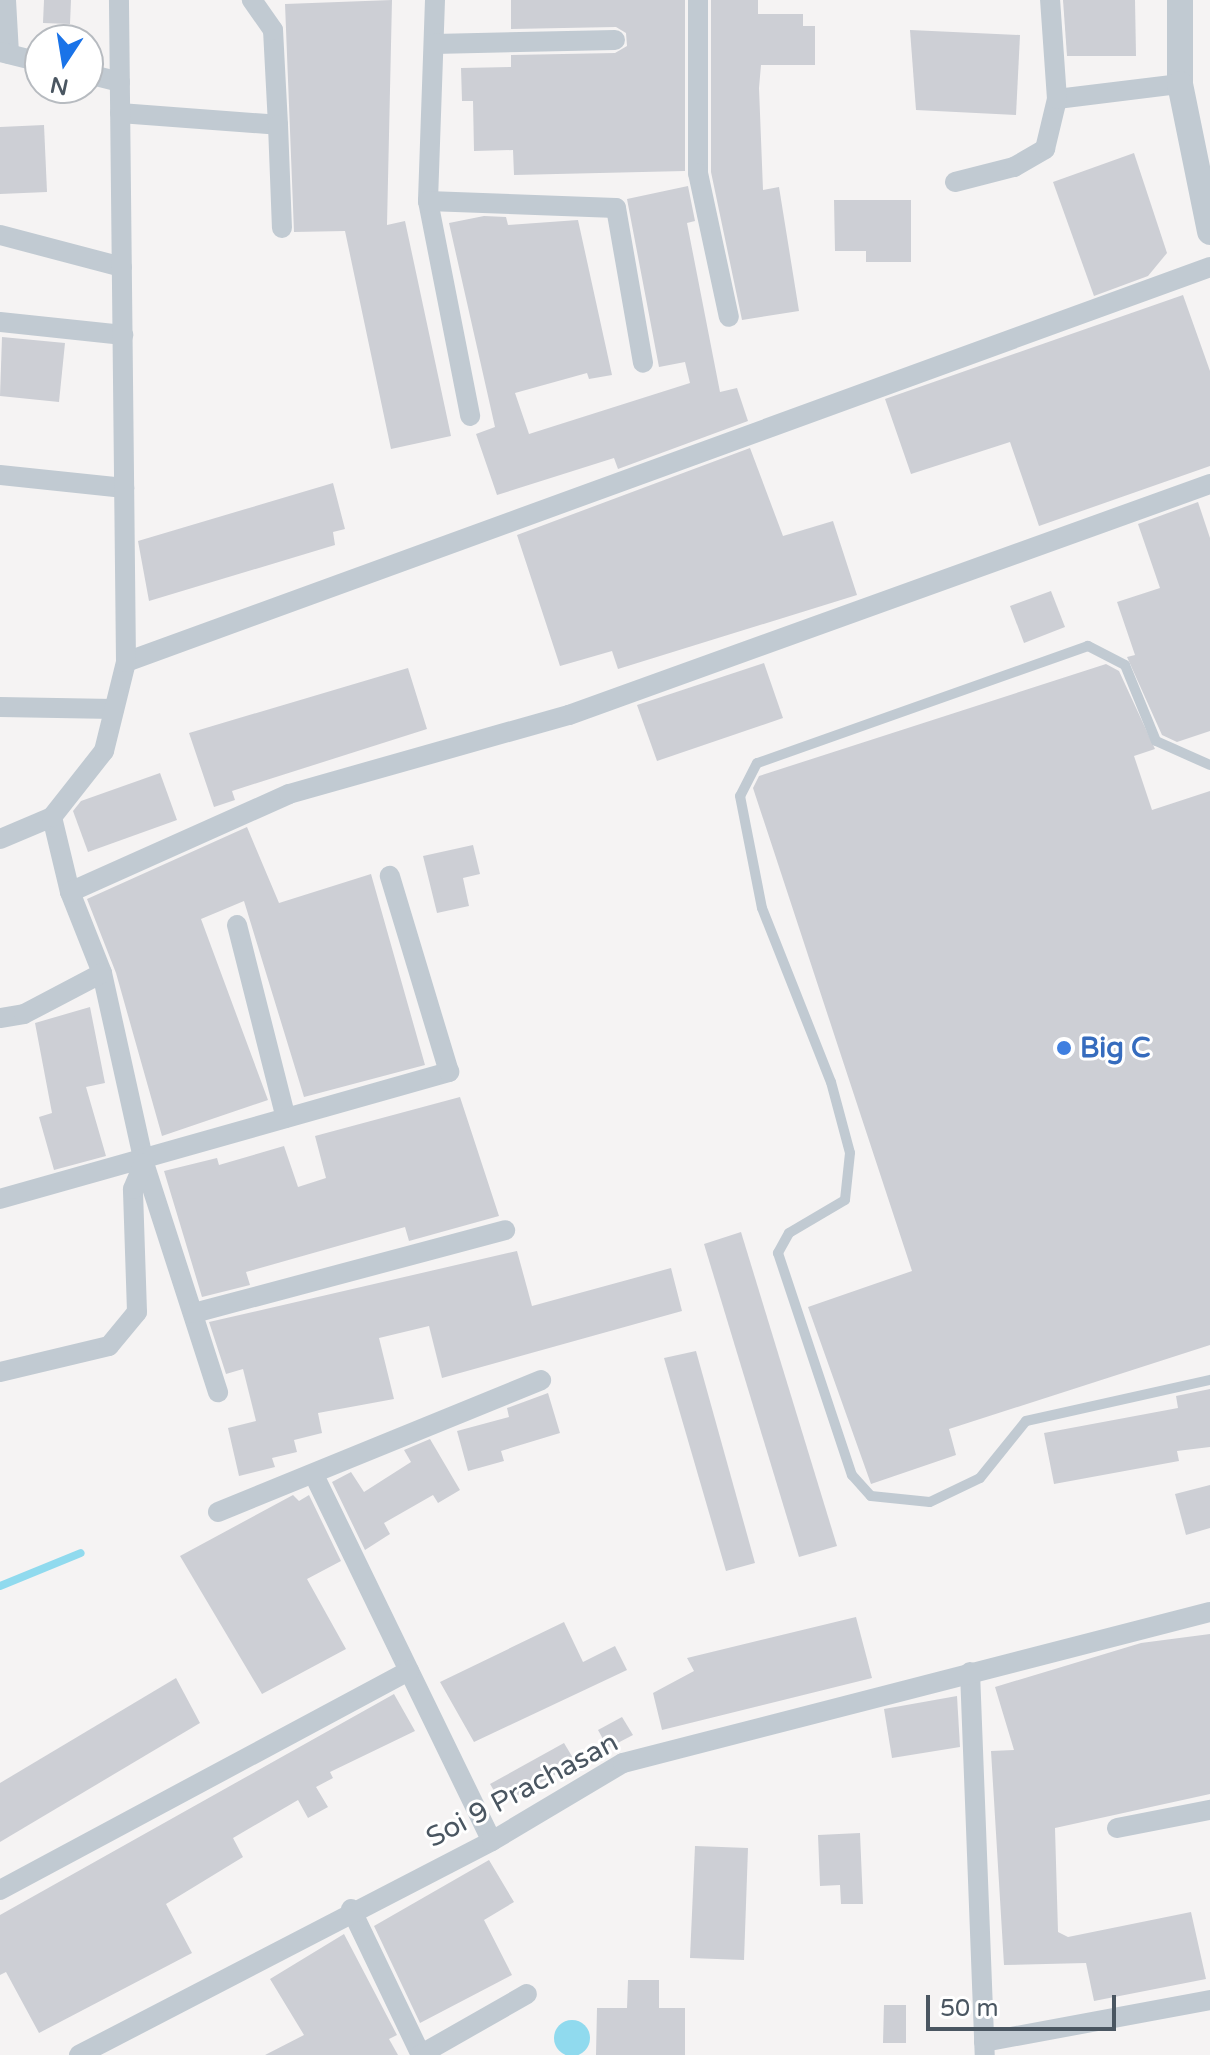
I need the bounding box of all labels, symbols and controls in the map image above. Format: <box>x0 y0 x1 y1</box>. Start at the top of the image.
north arrow <box>24 24 104 104</box>
text: N <box>48 71 71 100</box>
place label: Big C <box>1080 1031 1151 1065</box>
marker: Big C <box>1055 1039 1073 1057</box>
street label: Soi 9 Prachasan <box>420 1725 624 1855</box>
scale bar <box>930 1979 1120 2029</box>
text: 50 m <box>940 1994 998 2023</box>

